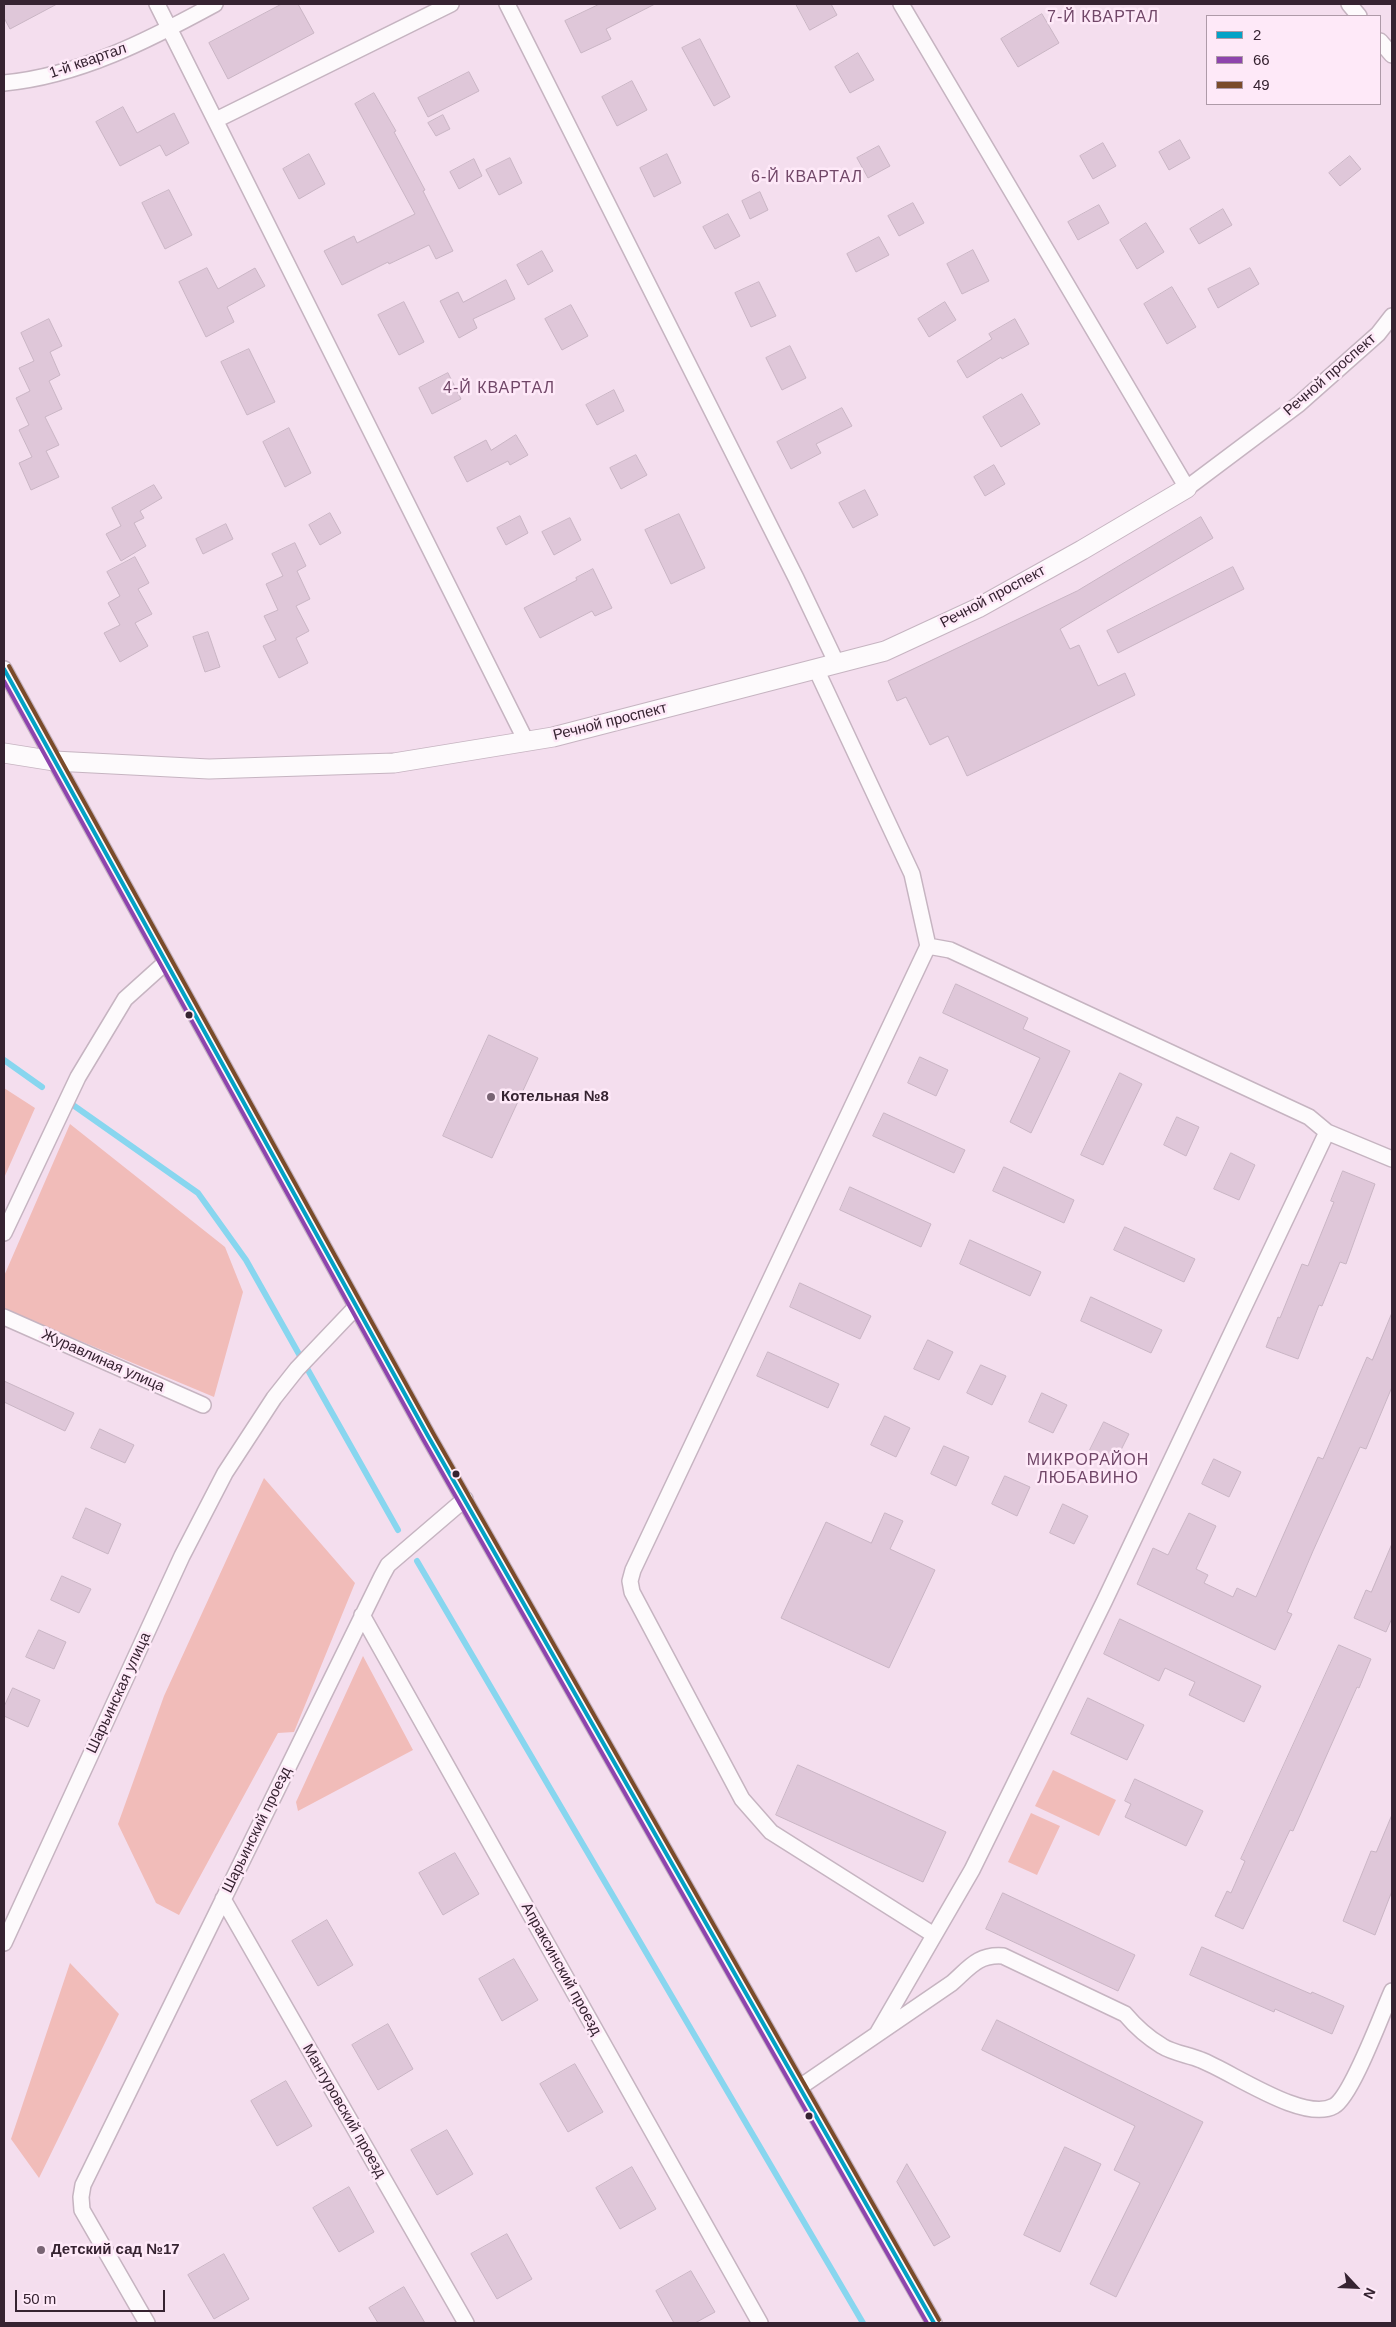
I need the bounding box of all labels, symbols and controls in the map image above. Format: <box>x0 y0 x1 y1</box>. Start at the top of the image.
district label: 7-Й КВАРТАЛ <box>1046 8 1160 28</box>
legend <box>1206 15 1381 105</box>
text: 2 <box>1253 26 1261 43</box>
street label: 1-й квартал <box>47 39 129 83</box>
text: 66 <box>1253 51 1270 68</box>
text: 49 <box>1253 76 1270 93</box>
district label: 6-Й КВАРТАЛ <box>750 168 864 188</box>
street label: Речной проспект <box>1280 330 1380 420</box>
district label: 4-Й КВАРТАЛ <box>442 379 556 399</box>
street label: Речной проспект <box>937 562 1049 632</box>
street label: Речной проспект <box>551 699 669 745</box>
unlabelled marker <box>184 1010 194 1020</box>
place label: Котельная №8 <box>501 1088 609 1106</box>
marker: Котельная №8 <box>485 1091 497 1103</box>
street label: Журавлиная улица <box>39 1326 167 1396</box>
district label: МИКРОРАЙОН ЛЮБАВИНО <box>1025 1451 1151 1489</box>
unlabelled marker <box>451 1469 461 1479</box>
street label: Шарьинская улица <box>83 1630 155 1756</box>
street label: Шарьинский проезд <box>219 1764 295 1896</box>
street label: Апраксинский проезд <box>517 1900 605 2038</box>
street label: Мантуровский проезд <box>298 2041 390 2181</box>
unlabelled marker <box>804 2111 814 2121</box>
place label: Детский сад №17 <box>51 2241 180 2259</box>
marker: Детский сад №17 <box>35 2244 47 2256</box>
north arrow <box>1331 2262 1381 2312</box>
scale bar <box>18 2280 168 2312</box>
text: N <box>1360 2285 1379 2301</box>
text: 50 m <box>23 2290 56 2307</box>

